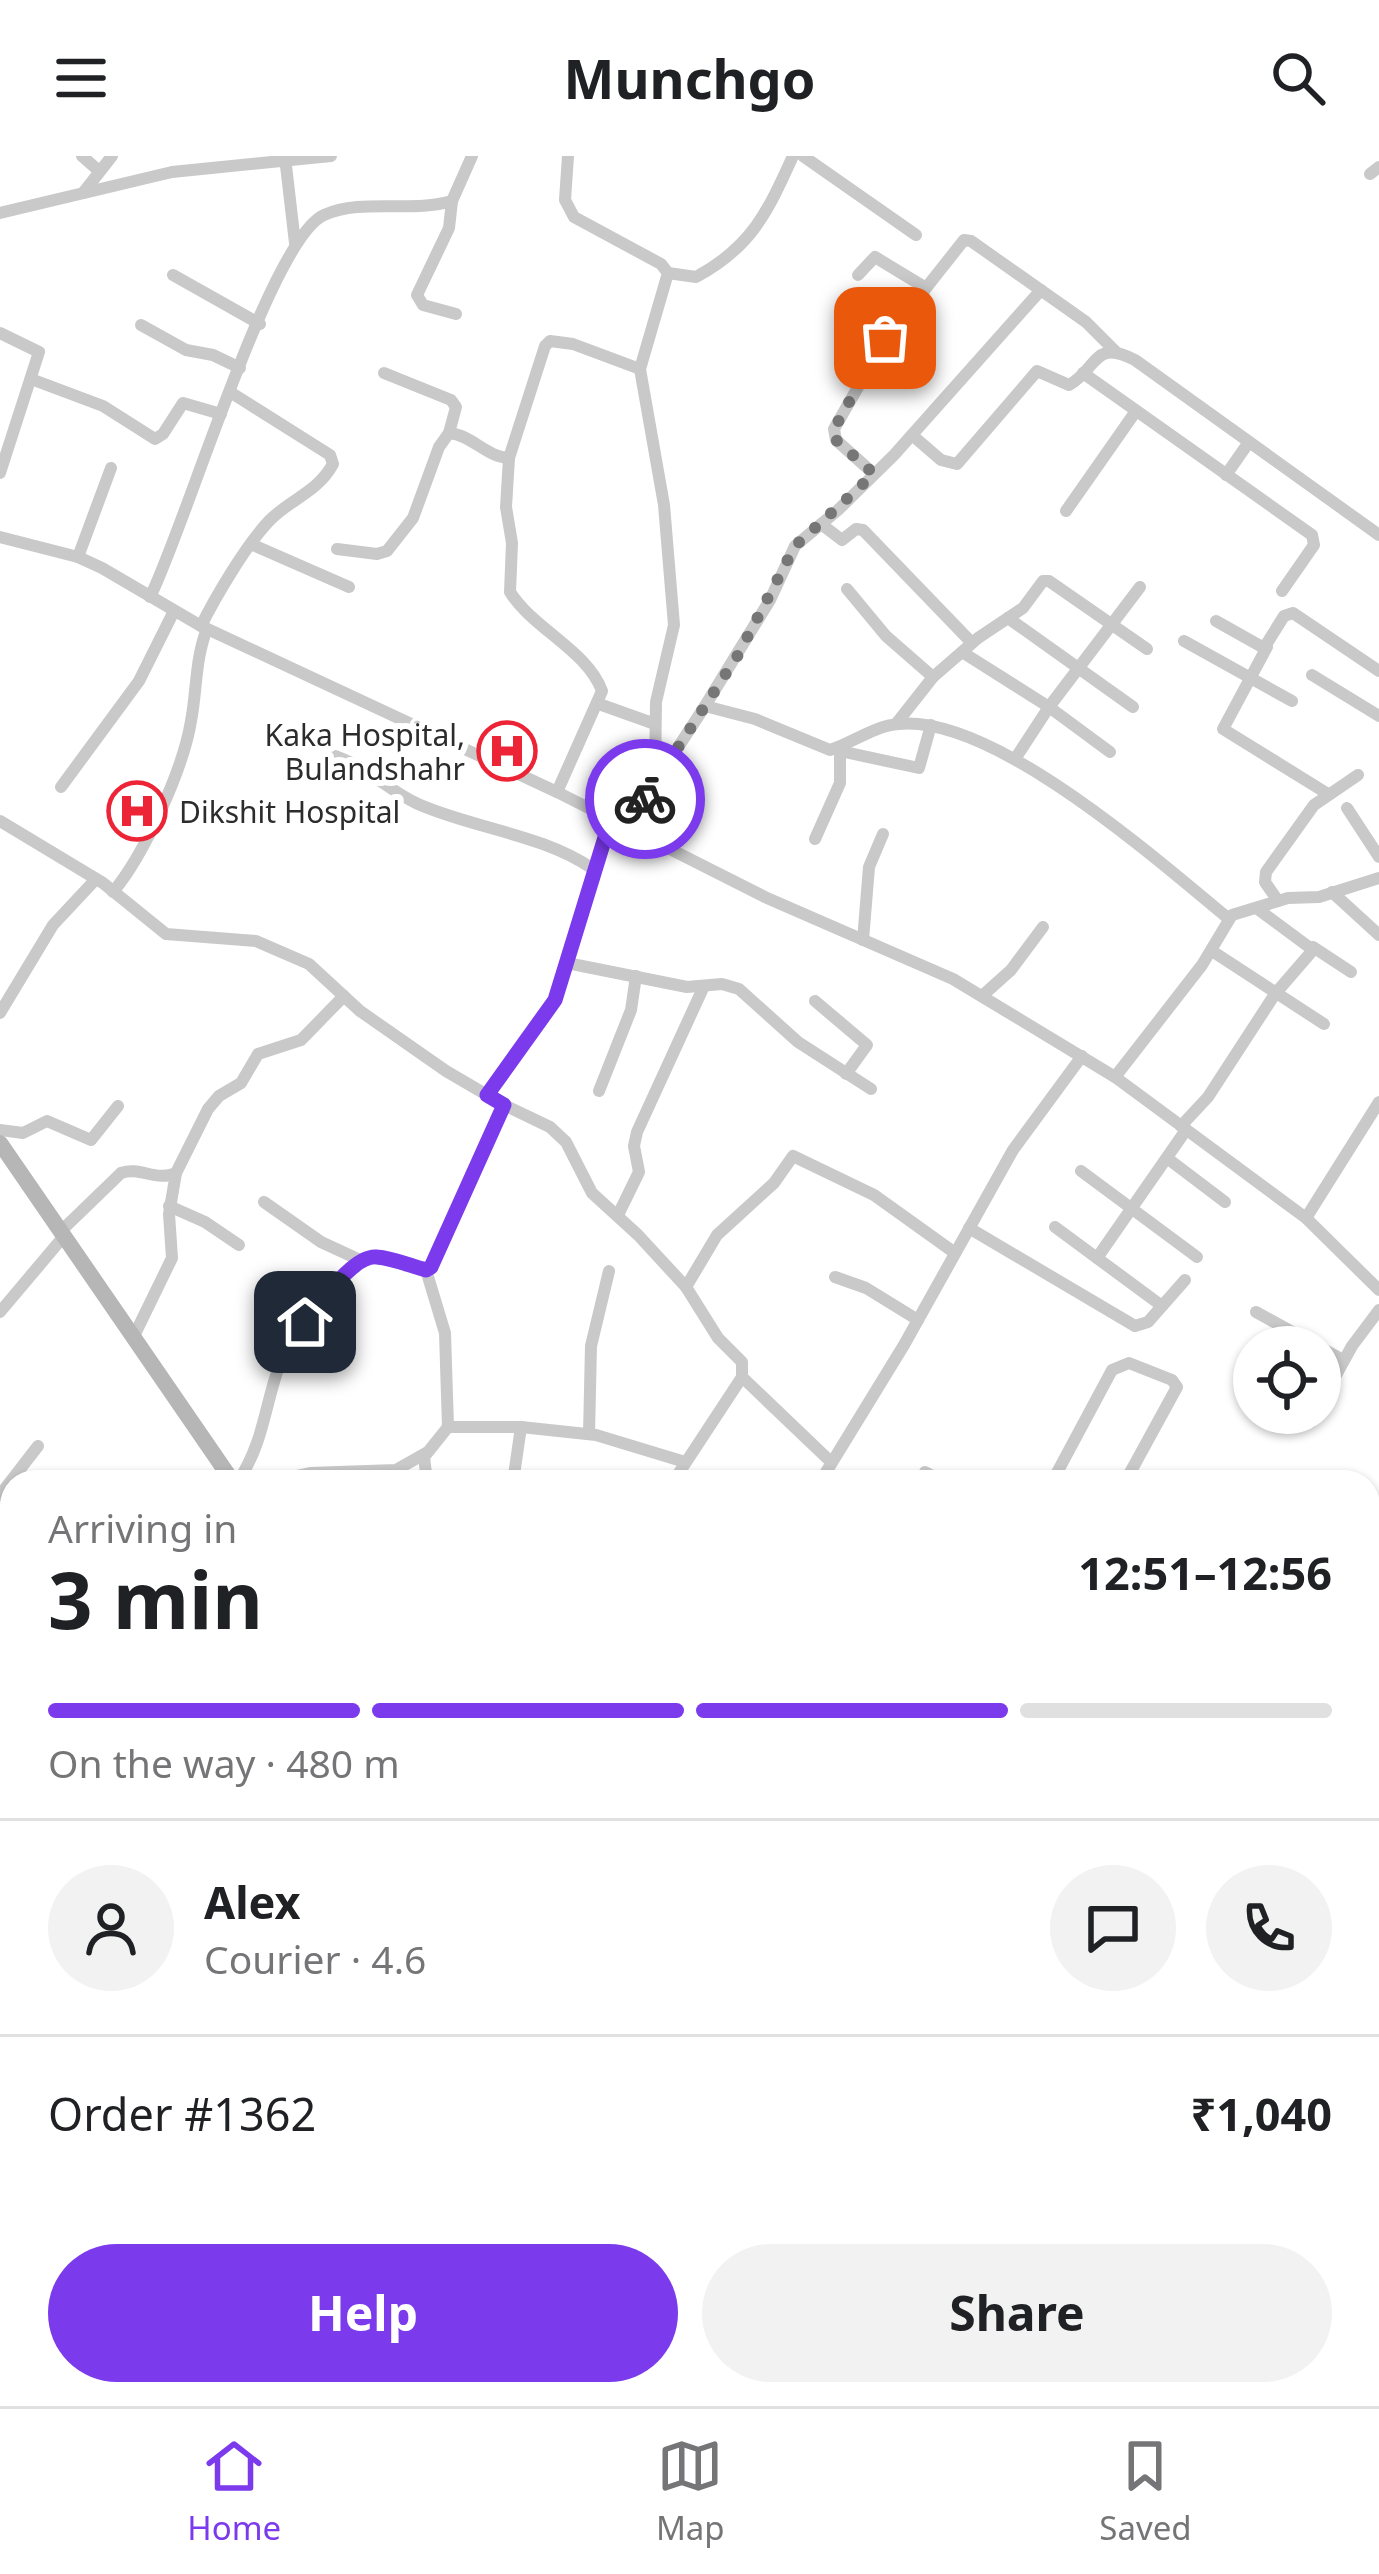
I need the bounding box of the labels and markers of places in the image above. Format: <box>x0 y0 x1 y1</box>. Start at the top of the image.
pin <box>834 287 936 389</box>
place label: Kaka Hospital, Bulandshahr <box>265 714 465 789</box>
hospital icon: Kaka Hospital, Bulandshahr <box>476 720 538 782</box>
hospital icon: Dikshit Hospital <box>106 780 168 842</box>
place label: Dikshit Hospital <box>179 791 400 832</box>
pin <box>254 1271 356 1373</box>

